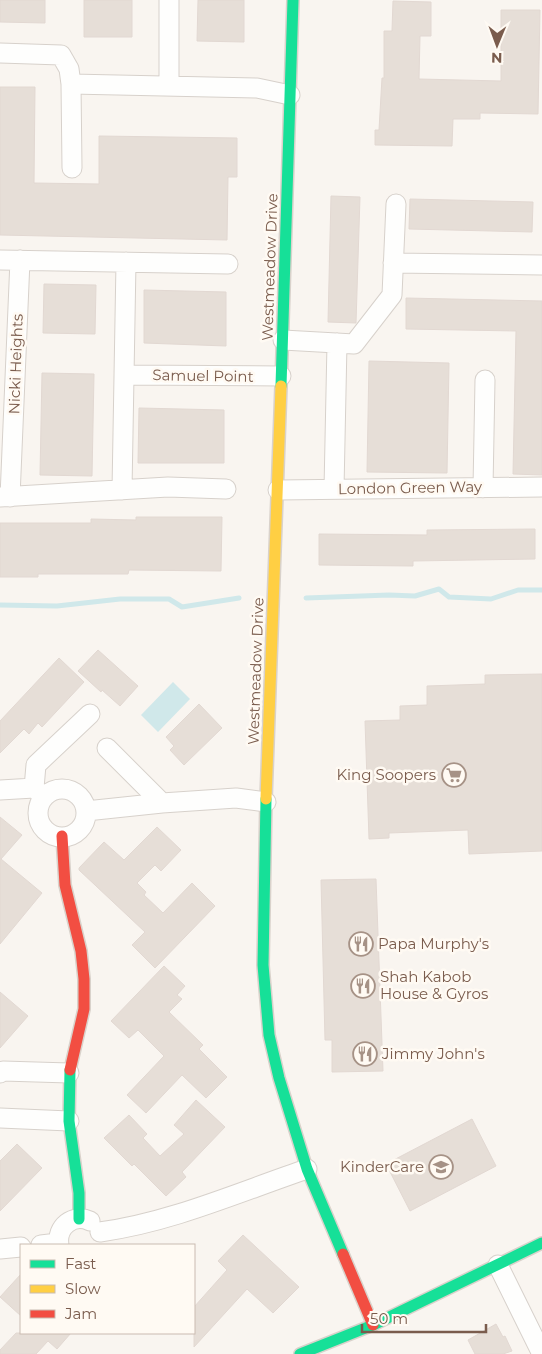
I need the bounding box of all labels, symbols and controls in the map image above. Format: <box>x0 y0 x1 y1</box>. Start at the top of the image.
north arrow <box>472 20 522 70</box>
text: N <box>491 49 503 67</box>
street label: Westmeadow Drive <box>257 193 282 341</box>
street label: Nicki Heights <box>4 313 27 415</box>
street label: Samuel Point <box>152 365 254 386</box>
street label: London Green Way <box>338 477 483 498</box>
street label: Westmeadow Drive <box>243 597 268 745</box>
supermarket icon: King Soopers <box>441 762 467 788</box>
place label: King Soopers <box>336 765 436 784</box>
restaurant icon: Papa Murphy's <box>348 931 374 957</box>
place label: Papa Murphy's <box>378 934 489 953</box>
place label: Shah Kabob House & Gyros <box>380 967 488 1003</box>
restaurant icon: Shah Kabob House & Gyros <box>350 973 376 999</box>
restaurant icon: Jimmy John's <box>352 1041 378 1067</box>
place label: Jimmy John's <box>381 1044 485 1063</box>
school or university icon: KinderCare <box>428 1154 454 1180</box>
place label: KinderCare <box>340 1157 424 1176</box>
legend <box>20 1244 195 1334</box>
text: Fast <box>65 1254 96 1273</box>
text: Slow <box>65 1279 101 1298</box>
scale bar <box>362 1302 486 1334</box>
text: Jam <box>64 1304 97 1323</box>
text: 50 m <box>370 1309 408 1328</box>

